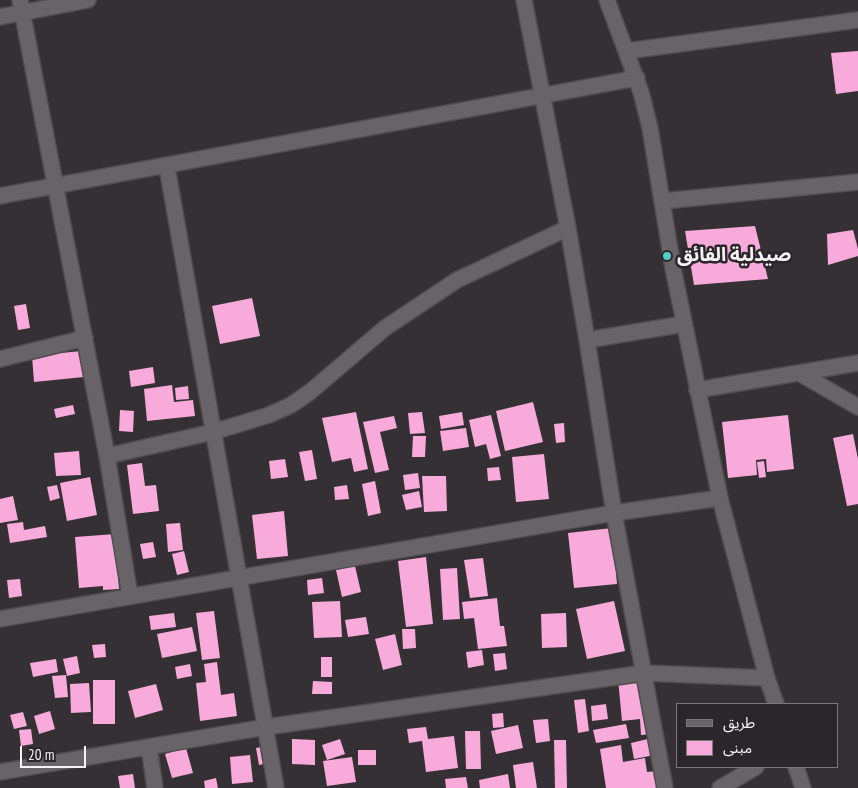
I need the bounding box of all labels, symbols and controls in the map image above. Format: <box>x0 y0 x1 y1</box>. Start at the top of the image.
place label: صيدلية الفائق <box>677 245 791 267</box>
marker: صيدلية الفائق <box>661 250 673 262</box>
legend <box>676 703 838 768</box>
text: طريق <box>723 713 755 732</box>
scale bar <box>22 736 89 768</box>
text: مبنى <box>723 738 752 757</box>
text: 20 m <box>28 745 54 764</box>

